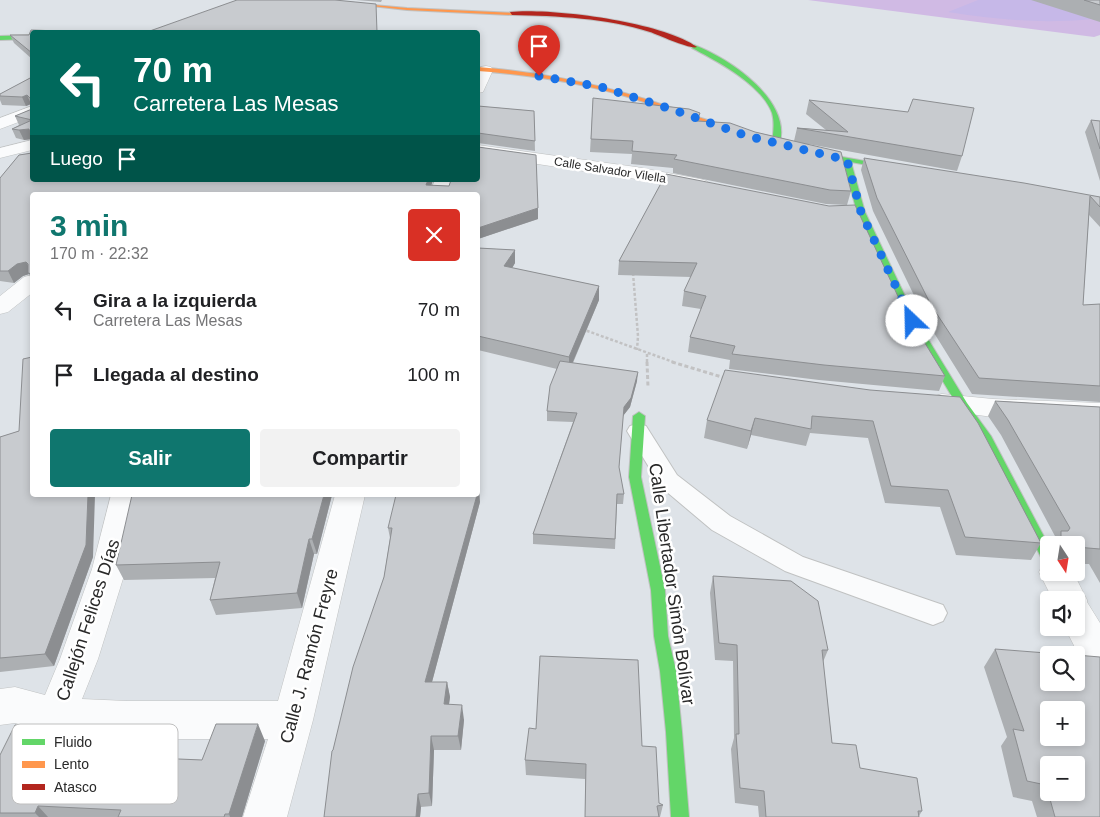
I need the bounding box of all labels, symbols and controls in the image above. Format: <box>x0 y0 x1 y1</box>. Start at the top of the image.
pin <box>518 25 560 76</box>
icon: arrive <box>525 32 553 60</box>
icon: left <box>50 50 115 115</box>
text: 70 m <box>133 50 213 89</box>
text: Carretera Las Mesas <box>133 91 338 116</box>
icon: arrive <box>113 145 141 173</box>
text: Luego <box>50 148 103 169</box>
street label: Calle Salvador Vilella <box>553 154 667 186</box>
text: 3 min <box>50 209 128 242</box>
button: close <box>408 209 460 261</box>
text: 170 m · 22:32 <box>50 245 149 262</box>
text: Gira a la izquierda <box>93 290 257 311</box>
position arrow <box>885 294 937 346</box>
icon: left <box>50 296 78 324</box>
text: 70 m <box>418 299 460 320</box>
text: Carretera Las Mesas <box>93 312 242 329</box>
icon: arrive <box>50 361 78 389</box>
text: Llegada al destino <box>93 364 259 385</box>
text: 100 m <box>407 364 460 385</box>
button: Salir <box>50 429 250 487</box>
button: Compartir <box>260 429 460 487</box>
street label: Calle Libertador Simón Bolívar <box>645 462 699 706</box>
north arrow <box>1040 536 1085 581</box>
map controls <box>1040 536 1085 801</box>
street label: Callejón Felices Días <box>52 537 124 703</box>
street label: Calle J. Ramón Freyre <box>276 566 342 746</box>
button: sound <box>1040 591 1085 636</box>
button: search <box>1040 646 1085 691</box>
button: + <box>1040 701 1085 746</box>
legend <box>12 724 178 804</box>
text: Fluido <box>54 734 92 750</box>
text: Lento <box>54 756 89 772</box>
button: − <box>1040 756 1085 801</box>
text: Atasco <box>54 779 97 795</box>

